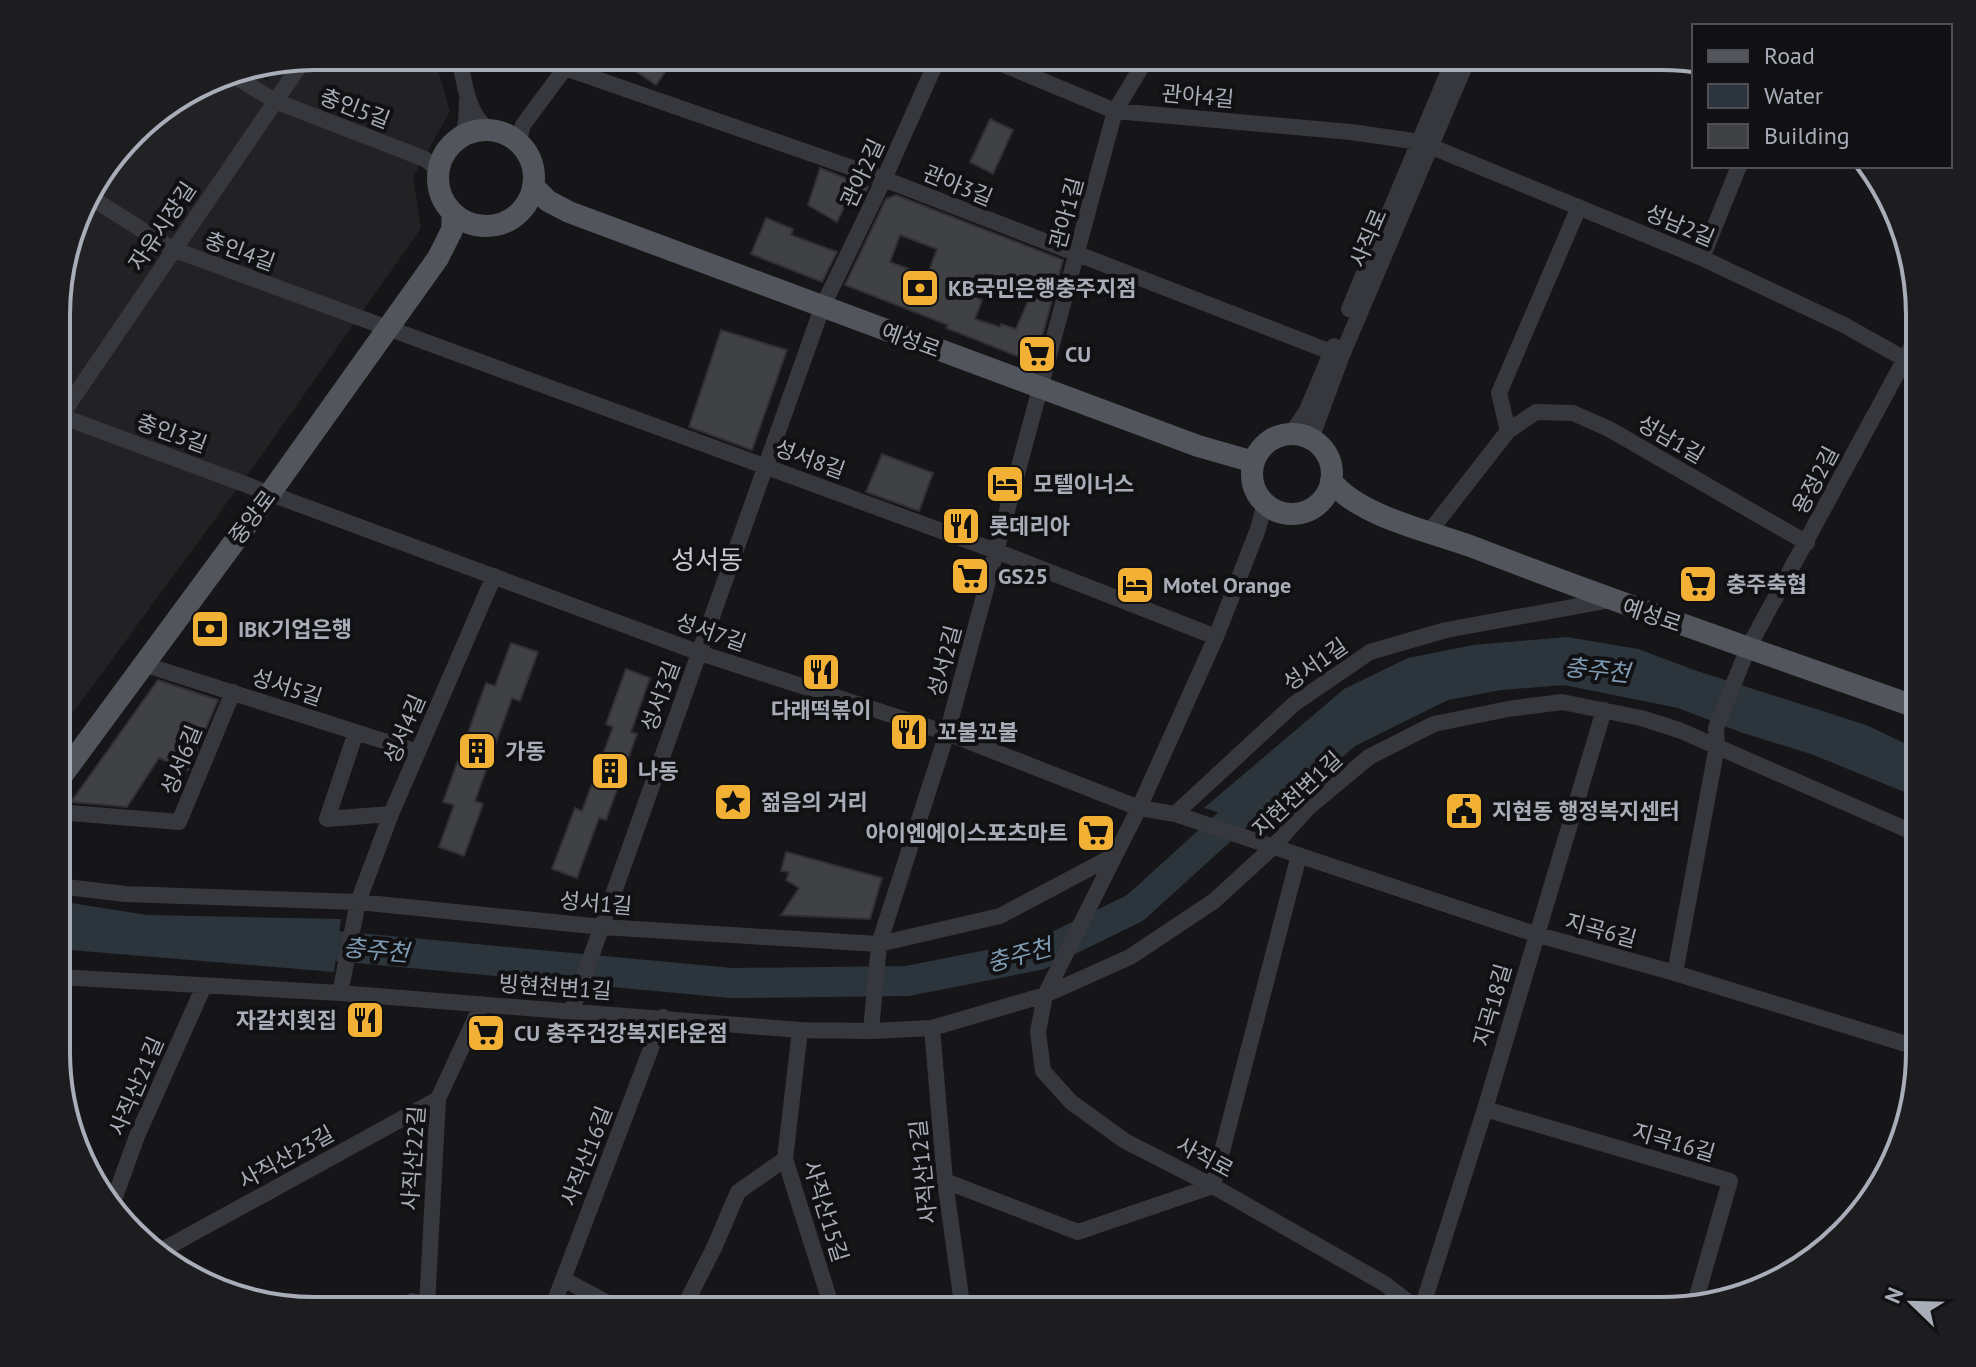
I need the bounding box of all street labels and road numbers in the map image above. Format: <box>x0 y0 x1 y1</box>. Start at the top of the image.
street label: 관아4길 <box>1161 79 1235 113</box>
street label: 충인5길 <box>316 82 394 134</box>
street label: 관아2길 <box>834 134 890 212</box>
street label: 관아3길 <box>919 158 997 212</box>
street label: 관아1길 <box>1043 174 1089 252</box>
street label: 자유시장길 <box>122 176 202 276</box>
street label: 성남2길 <box>1641 198 1719 252</box>
street label: 사직로 <box>1343 205 1393 271</box>
street label: 충인4길 <box>201 225 279 277</box>
street label: 예성로 <box>878 316 944 364</box>
street label: 충인3길 <box>133 407 211 459</box>
street label: 성남1길 <box>1633 409 1709 469</box>
street label: 성서8길 <box>771 433 849 485</box>
street label: 용정2길 <box>1786 441 1844 519</box>
street label: 중앙로 <box>223 484 281 550</box>
street label: 예성로 <box>1619 592 1685 638</box>
street label: 성서7길 <box>672 607 750 657</box>
street label: 성서2길 <box>921 622 967 700</box>
street label: 성서1길 <box>1277 632 1353 696</box>
street label: 성서3길 <box>634 657 686 735</box>
street label: 성서5길 <box>248 662 326 712</box>
street label: 성서4길 <box>377 690 431 768</box>
street label: 성서6길 <box>154 721 208 799</box>
street label: 지현천변1길 <box>1246 745 1348 843</box>
street label: 성서1길 <box>559 886 633 920</box>
street label: 지곡6길 <box>1562 907 1640 953</box>
street label: 지곡18길 <box>1467 960 1517 1050</box>
street label: 빙현천변1길 <box>498 969 612 1005</box>
street label: 사직산21길 <box>103 1032 169 1140</box>
street label: 사직산16길 <box>554 1102 618 1210</box>
street label: 사직산22길 <box>395 1105 431 1211</box>
street label: 지곡16길 <box>1629 1117 1719 1167</box>
street label: 사직산12길 <box>904 1118 942 1226</box>
street label: 사직산23길 <box>233 1119 339 1195</box>
street label: 사직로 <box>1172 1130 1238 1184</box>
street label: 사직산15길 <box>797 1157 855 1265</box>

